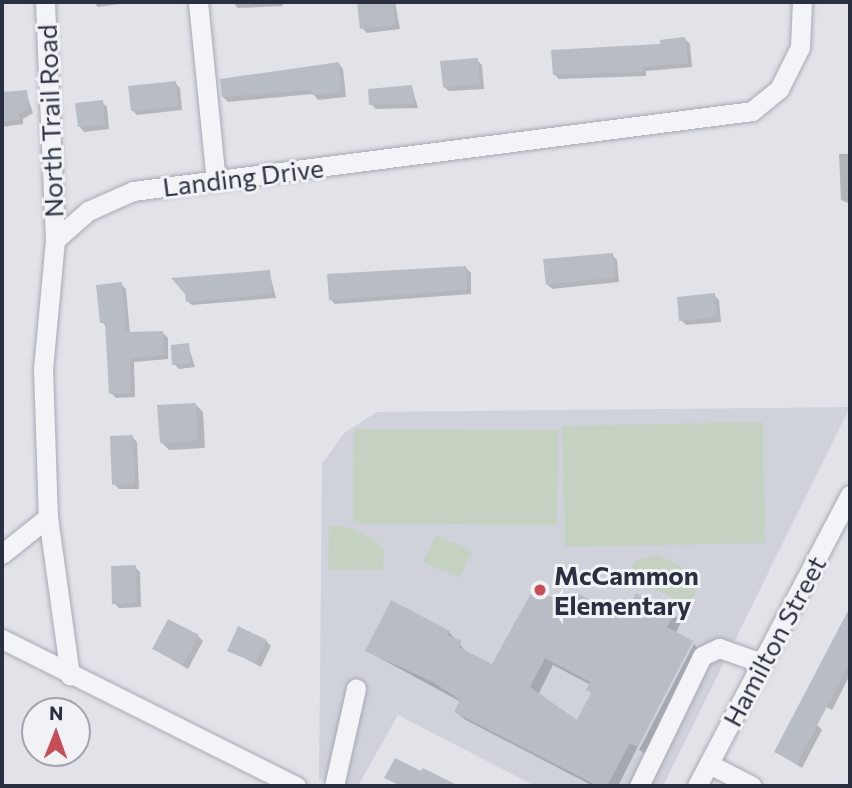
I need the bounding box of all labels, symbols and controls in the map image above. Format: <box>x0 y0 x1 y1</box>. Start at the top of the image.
street label: North Trail Road <box>31 24 69 218</box>
street label: Landing Drive <box>161 152 325 202</box>
street label: Hamilton Street <box>716 550 832 732</box>
place label: McCammon Elementary <box>554 559 699 620</box>
marker: McCammon Elementary <box>532 582 548 598</box>
north arrow <box>21 697 91 767</box>
text: N <box>49 701 64 724</box>

